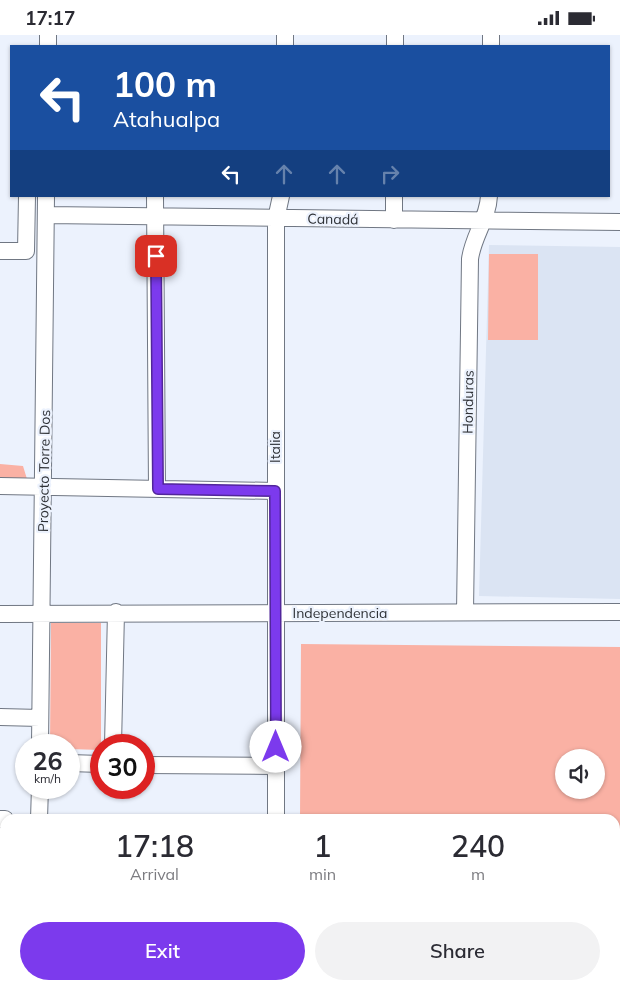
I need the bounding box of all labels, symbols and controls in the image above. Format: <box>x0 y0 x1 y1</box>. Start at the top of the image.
text: 17:17 <box>25 6 75 30</box>
text: 100 m <box>113 62 217 106</box>
icon: left <box>30 65 95 130</box>
text: Atahualpa <box>113 105 220 133</box>
icon: left <box>217 160 245 188</box>
icon: ahead <box>270 160 298 188</box>
icon: ahead <box>323 160 351 188</box>
icon: right <box>376 160 404 188</box>
street label: Canadá <box>307 210 359 228</box>
pin <box>135 235 177 277</box>
icon: arrive <box>142 242 170 270</box>
street label: Honduras <box>458 370 478 434</box>
street label: Proyecto Torre Dos <box>34 410 54 532</box>
street label: Italia <box>266 431 284 463</box>
street label: Independencia <box>293 604 387 622</box>
position arrow <box>249 720 301 772</box>
speed limit sign: 30 <box>90 734 155 799</box>
text: 26 <box>32 745 63 776</box>
map controls <box>555 749 605 799</box>
button: sound <box>555 749 605 799</box>
text: km/h <box>34 771 61 786</box>
text: 17:18 <box>115 827 194 865</box>
text: 1 <box>314 827 332 865</box>
text: 240 <box>451 827 505 865</box>
text: Arrival <box>130 864 179 884</box>
text: min <box>309 864 336 884</box>
text: m <box>471 864 485 884</box>
button: Exit <box>20 922 305 980</box>
button: Share <box>315 922 600 980</box>

